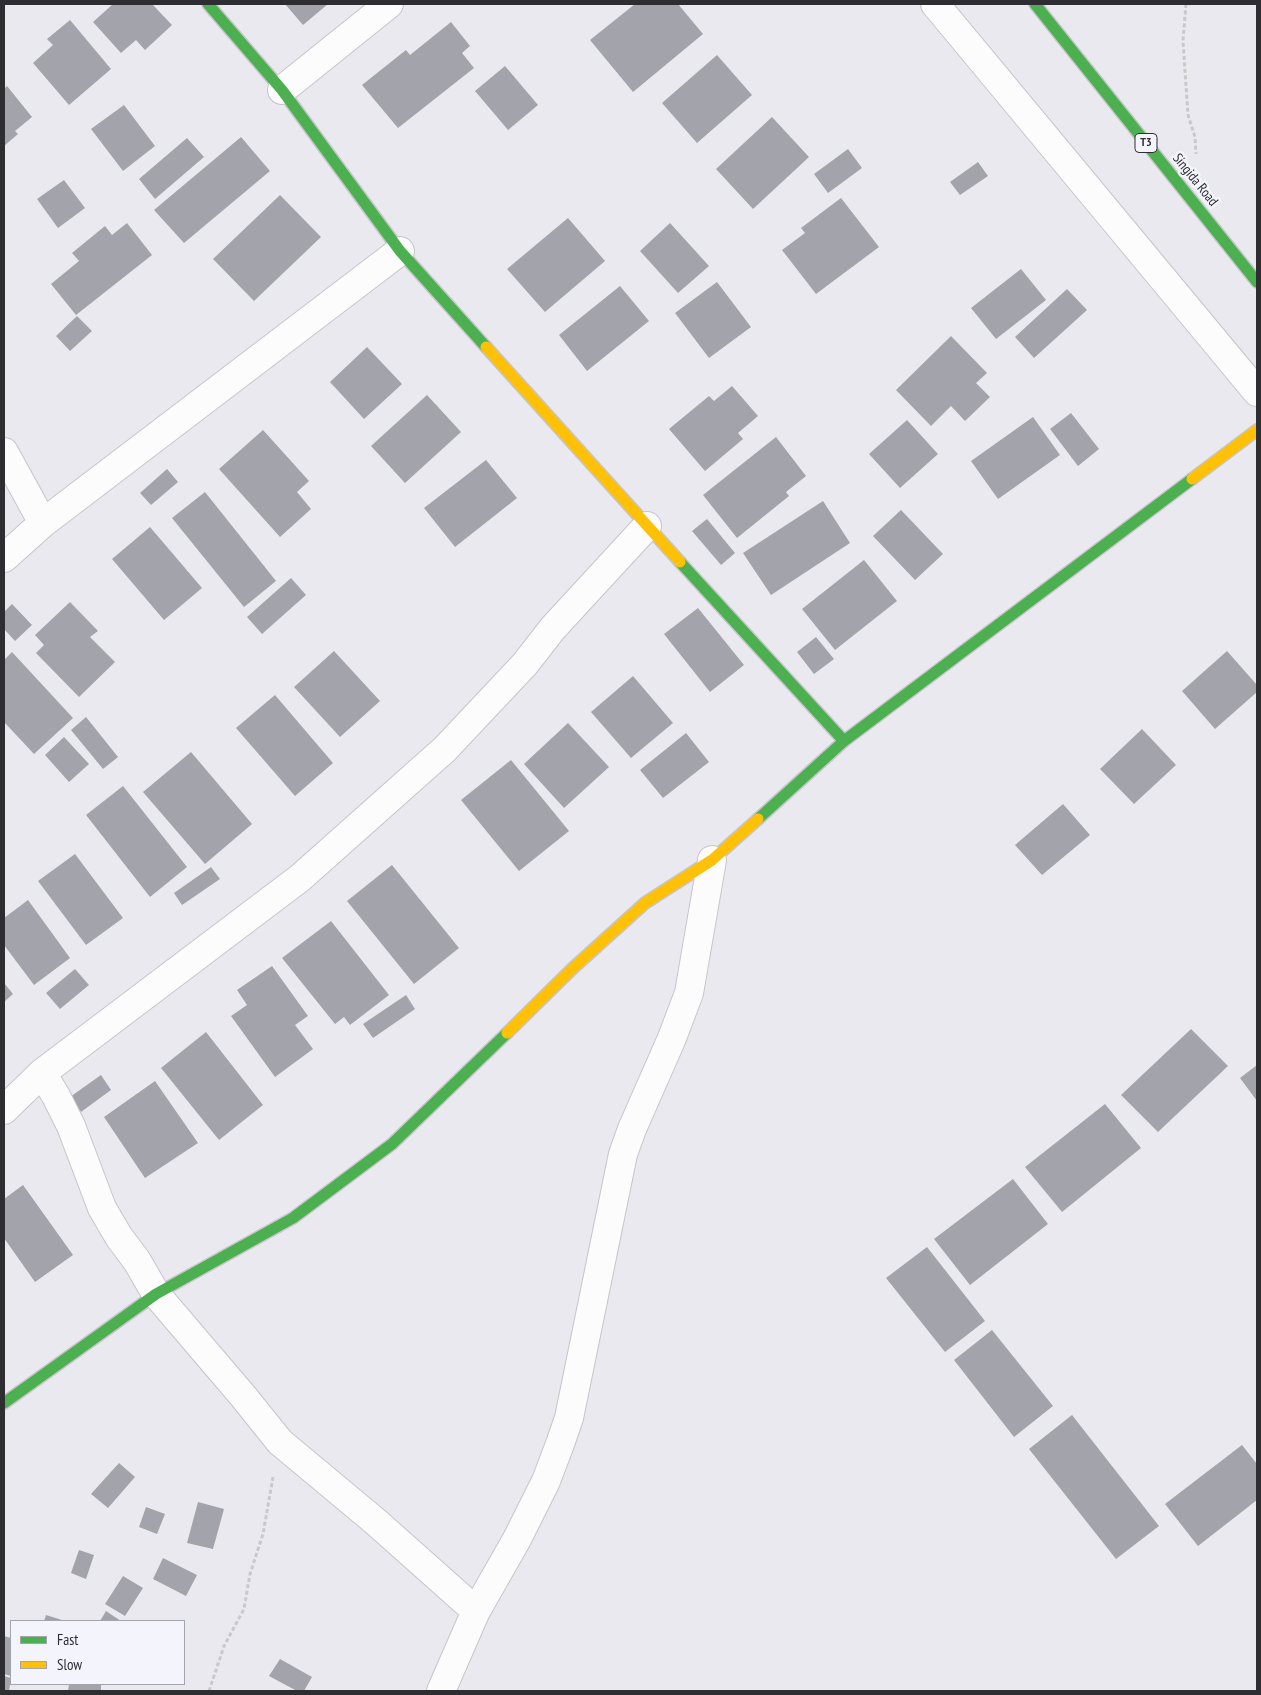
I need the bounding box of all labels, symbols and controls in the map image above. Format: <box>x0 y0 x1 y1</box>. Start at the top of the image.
road number: T3 <box>1135 134 1157 152</box>
street label: Singida Road <box>1169 150 1221 210</box>
legend <box>10 1620 185 1685</box>
text: Fast <box>57 1630 78 1649</box>
text: Slow <box>57 1655 82 1674</box>

